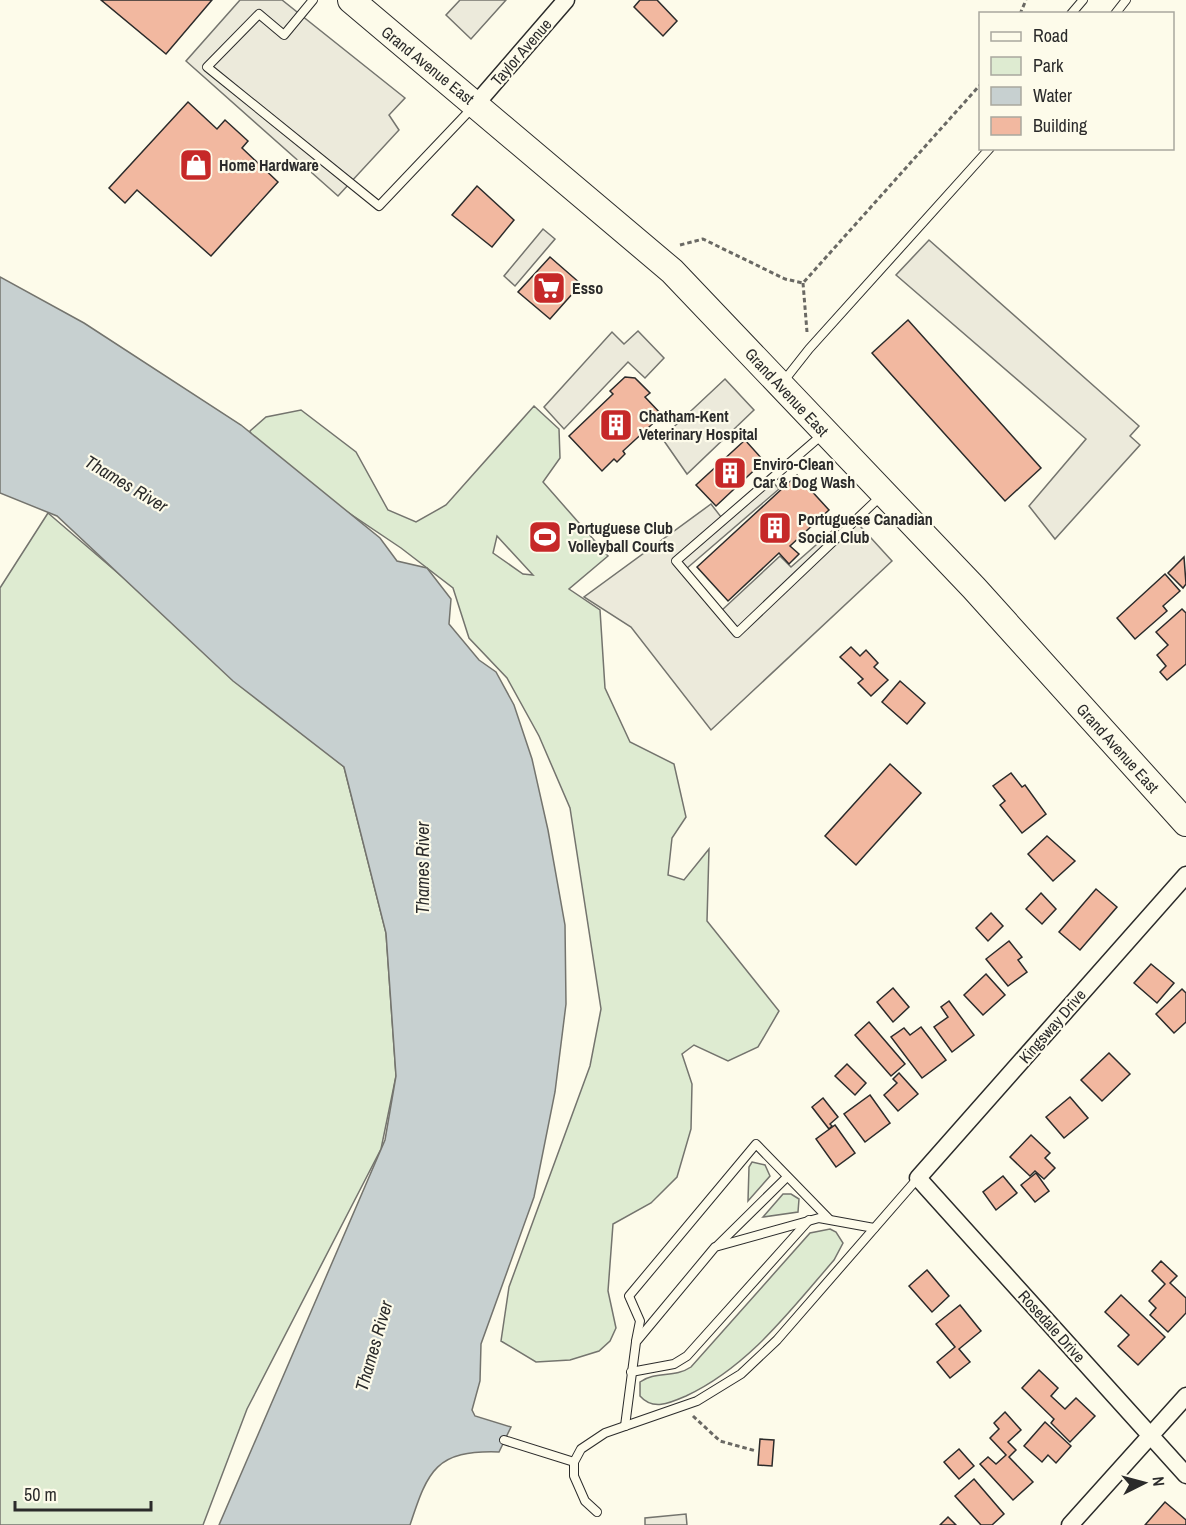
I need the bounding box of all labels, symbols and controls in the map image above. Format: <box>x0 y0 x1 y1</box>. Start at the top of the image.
legend <box>979 12 1174 150</box>
street label: Taylor Avenue <box>486 14 556 90</box>
street label: Grand Avenue East <box>377 21 479 110</box>
text: Road <box>1033 23 1068 48</box>
text: Park <box>1033 53 1064 78</box>
text: Water <box>1033 83 1072 108</box>
text: Building <box>1033 113 1088 138</box>
shop icon: Home Hardware <box>178 147 214 183</box>
place label: Home Hardware <box>219 154 319 176</box>
supermarket icon: Esso <box>531 270 567 306</box>
place label: Esso <box>572 277 603 299</box>
street label: Grand Avenue East <box>740 343 834 441</box>
place label: Chatham-Kent Veterinary Hospital <box>639 405 758 445</box>
building icon: Chatham-Kent Veterinary Hospital <box>598 407 634 443</box>
water label: Thames River <box>80 449 173 519</box>
place label: Enviro-Clean Car & Dog Wash <box>753 453 855 493</box>
building icon: Enviro-Clean Car & Dog Wash <box>712 455 748 491</box>
place label: Portuguese Canadian Social Club <box>798 508 933 548</box>
building icon: Portuguese Canadian Social Club <box>757 510 793 546</box>
place label: Portuguese Club Volleyball Courts <box>568 517 674 557</box>
sports icon: Portuguese Club Volleyball Courts <box>527 519 563 555</box>
street label: Grand Avenue East <box>1072 698 1164 798</box>
water label: Thames River <box>410 821 435 914</box>
street label: Kingsway Drive <box>1014 984 1090 1068</box>
street label: Rosedale Drive <box>1014 1285 1090 1367</box>
water label: Thames River <box>349 1297 399 1394</box>
north arrow <box>1114 1453 1174 1513</box>
scale bar <box>15 1474 152 1512</box>
text: N <box>1147 1476 1170 1487</box>
text: 50 m <box>24 1482 57 1507</box>

